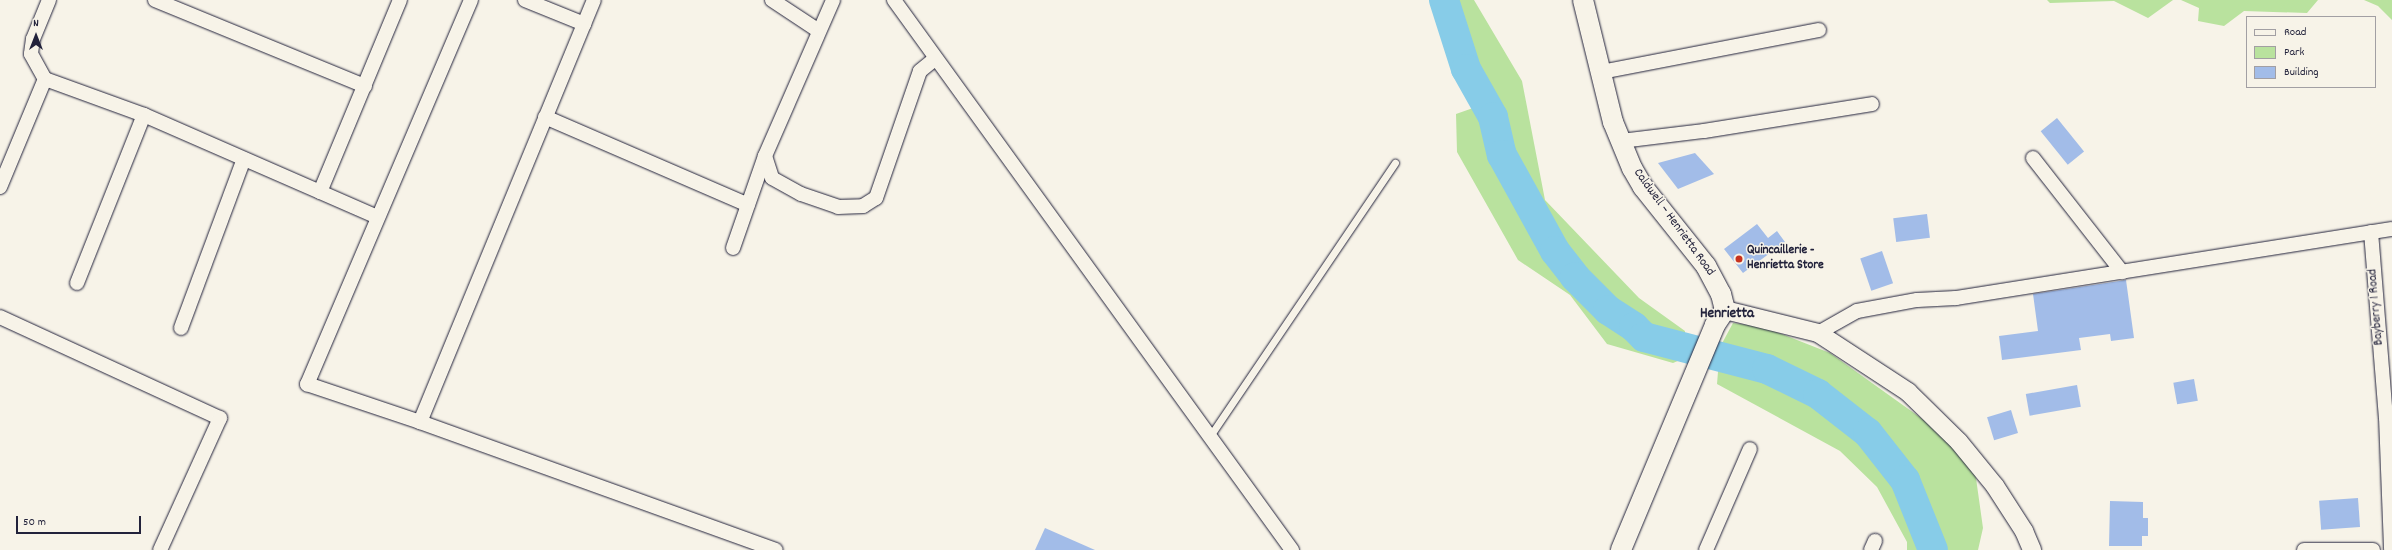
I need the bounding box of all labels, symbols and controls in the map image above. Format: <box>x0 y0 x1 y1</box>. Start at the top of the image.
north arrow <box>16 16 56 56</box>
text: N <box>33 16 39 32</box>
legend <box>2246 16 2376 88</box>
text: Road <box>2284 24 2306 41</box>
text: Park <box>2284 44 2304 61</box>
text: Building <box>2284 64 2319 81</box>
street label: Caldwell – Henrietta Road <box>1629 166 1717 280</box>
place label: Quincaillerie - Henrietta Store <box>1747 244 1824 275</box>
marker: Quincaillerie - Henrietta Store <box>1734 254 1744 264</box>
street label: Bayberry 1 Road <box>2366 268 2388 346</box>
district label: Henrietta <box>1700 306 1754 324</box>
scale bar <box>18 508 143 534</box>
text: 50 m <box>23 514 46 531</box>

